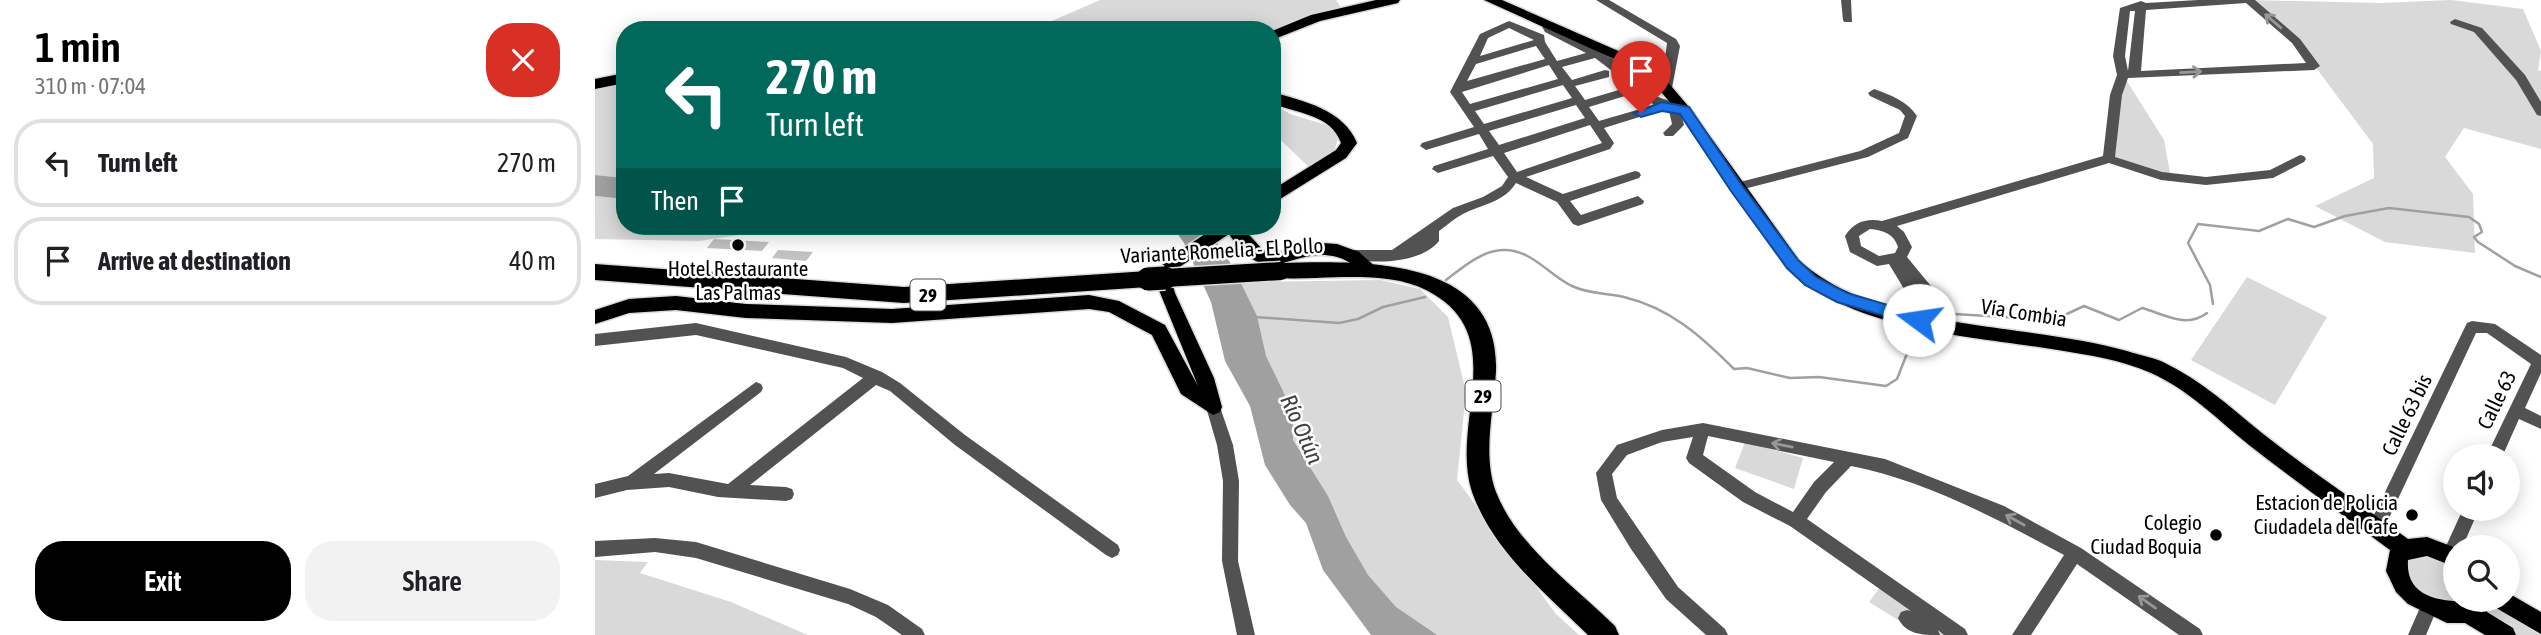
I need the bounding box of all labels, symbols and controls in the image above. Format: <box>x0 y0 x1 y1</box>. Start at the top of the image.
one-way arrow <box>2264 13 2282 29</box>
text: 1 min <box>35 23 121 71</box>
button: close <box>486 23 560 97</box>
pin <box>1611 41 1671 113</box>
text: 270 m <box>766 48 877 104</box>
icon: left <box>651 49 742 140</box>
icon: arrive <box>1622 52 1660 90</box>
one-way arrow <box>2180 65 2202 78</box>
text: 310 m · 07:04 <box>35 73 146 99</box>
text: Turn left <box>766 106 864 143</box>
icon: left <box>39 144 77 182</box>
text: Turn left <box>98 148 178 178</box>
text: 270 m <box>497 148 556 178</box>
icon: arrive <box>713 182 751 220</box>
text: Then <box>651 186 699 216</box>
street label: Variante Romelia - El Pollo <box>1120 233 1324 267</box>
marker: Hotel Restaurante Las Palmas <box>730 237 746 253</box>
icon: arrive <box>39 242 77 280</box>
text: Arrive at destination <box>98 246 291 276</box>
text: 40 m <box>509 246 556 276</box>
place label: Hotel Restaurante Las Palmas <box>668 256 808 304</box>
road number: 29 <box>911 280 945 310</box>
position arrow <box>1882 283 1956 357</box>
street label: Vía Combia <box>1979 293 2069 331</box>
street label: Calle 63 <box>2472 366 2521 433</box>
street label: Calle 63 bis <box>2376 370 2436 459</box>
road number: 29 <box>1465 380 1501 412</box>
water label: Río Otún <box>1275 390 1329 468</box>
one-way arrow <box>1771 437 1794 451</box>
map controls <box>2443 444 2520 612</box>
button: sound <box>2443 444 2520 521</box>
place label: Estacion de Policia Ciudadela del Cafe <box>2254 490 2398 538</box>
marker: Estacion de Policia Ciudadela del Cafe <box>2404 507 2420 523</box>
place label: Colegio Ciudad Boquia <box>2091 510 2202 558</box>
one-way arrow <box>2005 513 2026 526</box>
marker: Colegio Ciudad Boquia <box>2208 527 2224 543</box>
button: search <box>2443 535 2520 612</box>
button: Exit <box>35 541 291 621</box>
button: Share <box>305 541 560 621</box>
one-way arrow <box>2138 595 2157 609</box>

